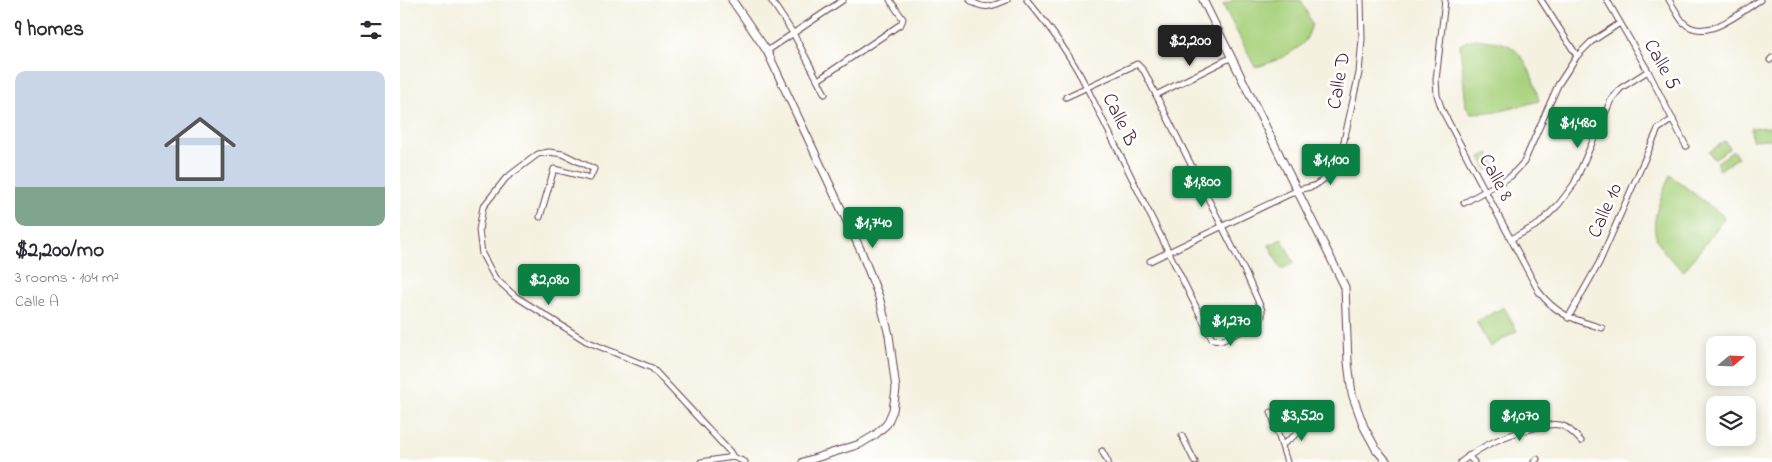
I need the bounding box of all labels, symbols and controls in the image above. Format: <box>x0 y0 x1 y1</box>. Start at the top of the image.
text: 9 homes <box>15 15 84 45</box>
icon: filters <box>357 16 385 44</box>
pin: $2,200 <box>1149 24 1231 67</box>
text: $2,200 <box>1169 29 1211 53</box>
street label: Calle 5 <box>1635 34 1687 96</box>
street label: Calle D <box>1321 50 1359 112</box>
street label: Calle B <box>1094 89 1144 151</box>
icon: home <box>155 104 245 194</box>
pin: $1,480 <box>1537 106 1619 149</box>
text: $1,480 <box>1559 111 1597 135</box>
pin: $1,100 <box>1290 144 1372 186</box>
text: $1,100 <box>1313 148 1349 172</box>
street label: Calle 8 <box>1470 149 1520 207</box>
pin: $1,800 <box>1161 166 1243 208</box>
text: $1,800 <box>1183 170 1221 194</box>
street label: Calle 10 <box>1581 179 1631 243</box>
pin: $1,740 <box>832 206 914 249</box>
text: $1,740 <box>854 211 892 235</box>
text: $2,200/mo <box>15 236 104 266</box>
pin: $2,080 <box>508 264 590 306</box>
text: 3 rooms · 104 m² <box>15 266 119 290</box>
text: $2,080 <box>529 268 569 292</box>
text: Calle A <box>15 290 59 314</box>
pin: $1,270 <box>1190 304 1272 347</box>
text: $1,270 <box>1212 309 1250 333</box>
north arrow <box>1706 336 1756 386</box>
map controls <box>1706 336 1756 446</box>
button: layers <box>1706 396 1756 446</box>
pin: $3,520 <box>1261 400 1343 442</box>
pin: $1,070 <box>1479 400 1561 442</box>
text: $3,520 <box>1280 404 1324 428</box>
text: $1,070 <box>1501 404 1539 428</box>

